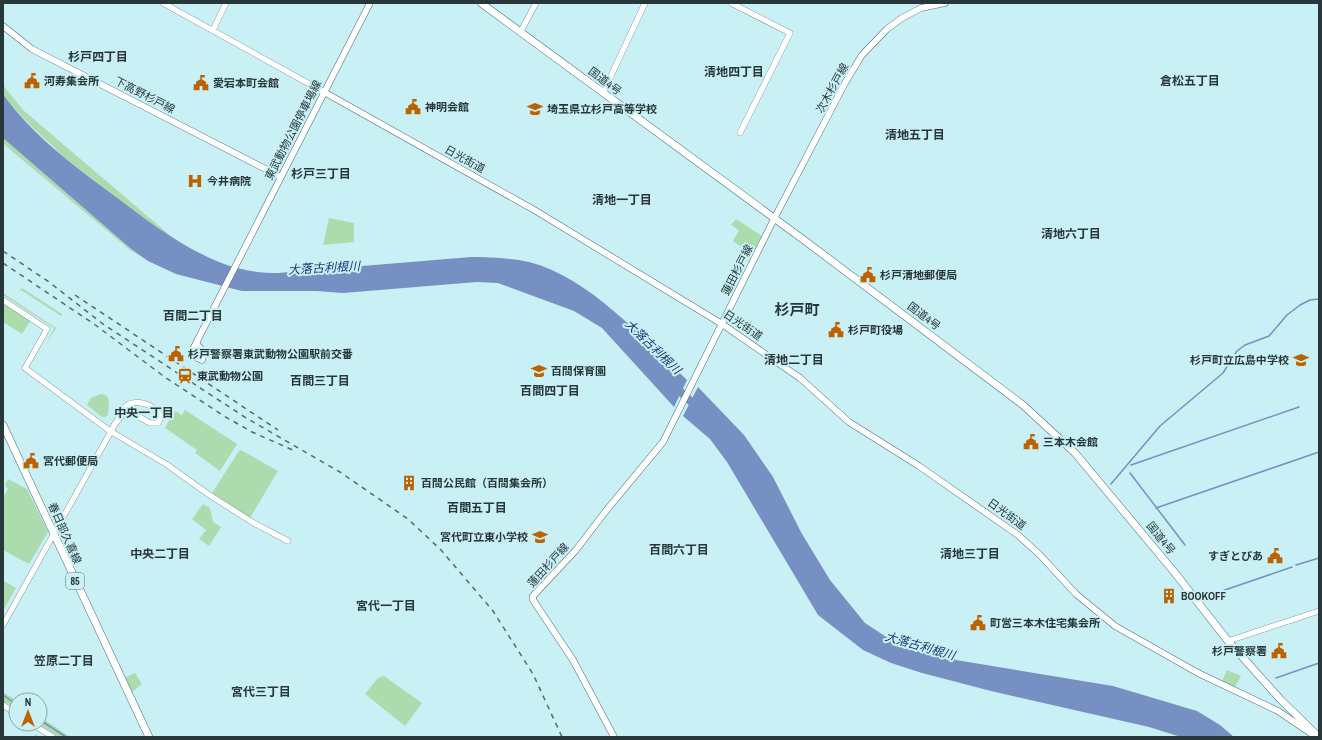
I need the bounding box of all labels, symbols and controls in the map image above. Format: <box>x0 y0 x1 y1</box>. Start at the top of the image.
district label: 杉戸四丁目 <box>68 49 128 65</box>
street label: 次木杉戸線 <box>813 61 851 115</box>
street label: 国道4号 <box>586 64 624 98</box>
district label: 清地四丁目 <box>704 64 764 80</box>
public building icon: 河寿集会所 <box>23 72 41 90</box>
district label: 倉松五丁目 <box>1160 73 1220 89</box>
place label: 河寿集会所 <box>44 74 99 88</box>
street label: 下高野杉戸線 <box>112 74 178 116</box>
public building icon: 愛宕本町会館 <box>192 74 210 92</box>
place label: 愛宕本町会館 <box>213 76 279 90</box>
street label: 東武動物公園停車場線 <box>262 78 324 182</box>
public building icon: 神明会館 <box>404 98 422 116</box>
place label: 神明会館 <box>425 100 469 114</box>
school or university icon: 埼玉県立杉戸高等学校 <box>526 100 544 118</box>
place label: 埼玉県立杉戸高等学校 <box>547 102 657 116</box>
district label: 清地五丁目 <box>885 127 945 143</box>
street label: 日光街道 <box>442 142 488 176</box>
district label: 杉戸三丁目 <box>291 166 351 182</box>
hospital icon: 今井病院 <box>186 172 204 190</box>
place label: 今井病院 <box>207 174 251 188</box>
district label: 清地一丁目 <box>592 192 652 208</box>
district label: 清地六丁目 <box>1041 226 1101 242</box>
street label: 蓮田杉戸線 <box>718 242 756 298</box>
water label: 大落古利根川 <box>288 258 362 278</box>
public building icon: 杉戸清地郵便局 <box>859 266 877 284</box>
place label: 杉戸清地郵便局 <box>880 268 957 282</box>
district label: 杉戸町 <box>774 299 820 320</box>
street label: 国道4号 <box>905 299 943 333</box>
street label: 日光街道 <box>721 307 765 343</box>
district label: 百間二丁目 <box>163 308 223 324</box>
water label: 大落古利根川 <box>622 316 686 379</box>
public building icon: 杉戸町役場 <box>827 321 845 339</box>
place label: 杉戸町役場 <box>848 323 903 337</box>
public building icon: 杉戸警察署東武動物公園駅前交番 <box>167 345 185 363</box>
place label: 杉戸警察署東武動物公園駅前交番 <box>188 347 353 361</box>
school or university icon: 杉戸町立広島中学校 <box>1292 351 1310 369</box>
district label: 清地二丁目 <box>764 352 824 368</box>
place label: 杉戸町立広島中学校 <box>1190 353 1289 367</box>
school or university icon: 百間保育園 <box>530 362 548 380</box>
place label: 百間保育園 <box>551 364 606 378</box>
station icon: 東武動物公園 <box>176 367 194 385</box>
place label: 東武動物公園 <box>197 369 263 383</box>
district label: 百間三丁目 <box>290 373 350 389</box>
district label: 百間四丁目 <box>520 383 580 399</box>
district label: 中央一丁目 <box>114 405 174 421</box>
public building icon: 三本木会館 <box>1022 433 1040 451</box>
place label: 三本木会館 <box>1043 435 1098 449</box>
public building icon: 宮代郵便局 <box>22 452 40 470</box>
place label: 宮代郵便局 <box>43 454 98 468</box>
building icon: 百間公民館（百間集会所） <box>400 474 418 492</box>
place label: 百間公民館（百間集会所） <box>421 476 553 490</box>
street label: 日光街道 <box>985 495 1029 533</box>
street label: 春日部久喜線 <box>45 500 85 566</box>
district label: 百間五丁目 <box>447 500 507 516</box>
street label: 国道4号 <box>1144 519 1178 557</box>
school or university icon: 宮代町立東小学校 <box>531 528 549 546</box>
place label: 宮代町立東小学校 <box>440 530 528 544</box>
street label: 蓮田杉戸線 <box>524 540 572 590</box>
district label: 百間六丁目 <box>649 542 709 558</box>
district label: 中央二丁目 <box>130 546 190 562</box>
district label: 清地三丁目 <box>940 546 1000 562</box>
public building icon: すぎとぴあ <box>1266 547 1284 565</box>
place label: すぎとぴあ <box>1208 549 1263 563</box>
road number: 85 <box>66 573 84 589</box>
building icon: BOOKOFF <box>1160 587 1178 605</box>
place label: BOOKOFF <box>1181 589 1227 603</box>
district label: 宮代一丁目 <box>356 598 416 614</box>
public building icon: 町営三本木住宅集会所 <box>969 614 987 632</box>
place label: 町営三本木住宅集会所 <box>990 616 1100 630</box>
water label: 大落古利根川 <box>883 628 959 664</box>
public building icon: 杉戸警察署 <box>1270 642 1288 660</box>
place label: 杉戸警察署 <box>1212 644 1267 658</box>
district label: 笠原二丁目 <box>33 653 94 669</box>
district label: 宮代三丁目 <box>231 684 291 700</box>
north arrow <box>8 692 48 732</box>
text: N <box>25 695 31 709</box>

